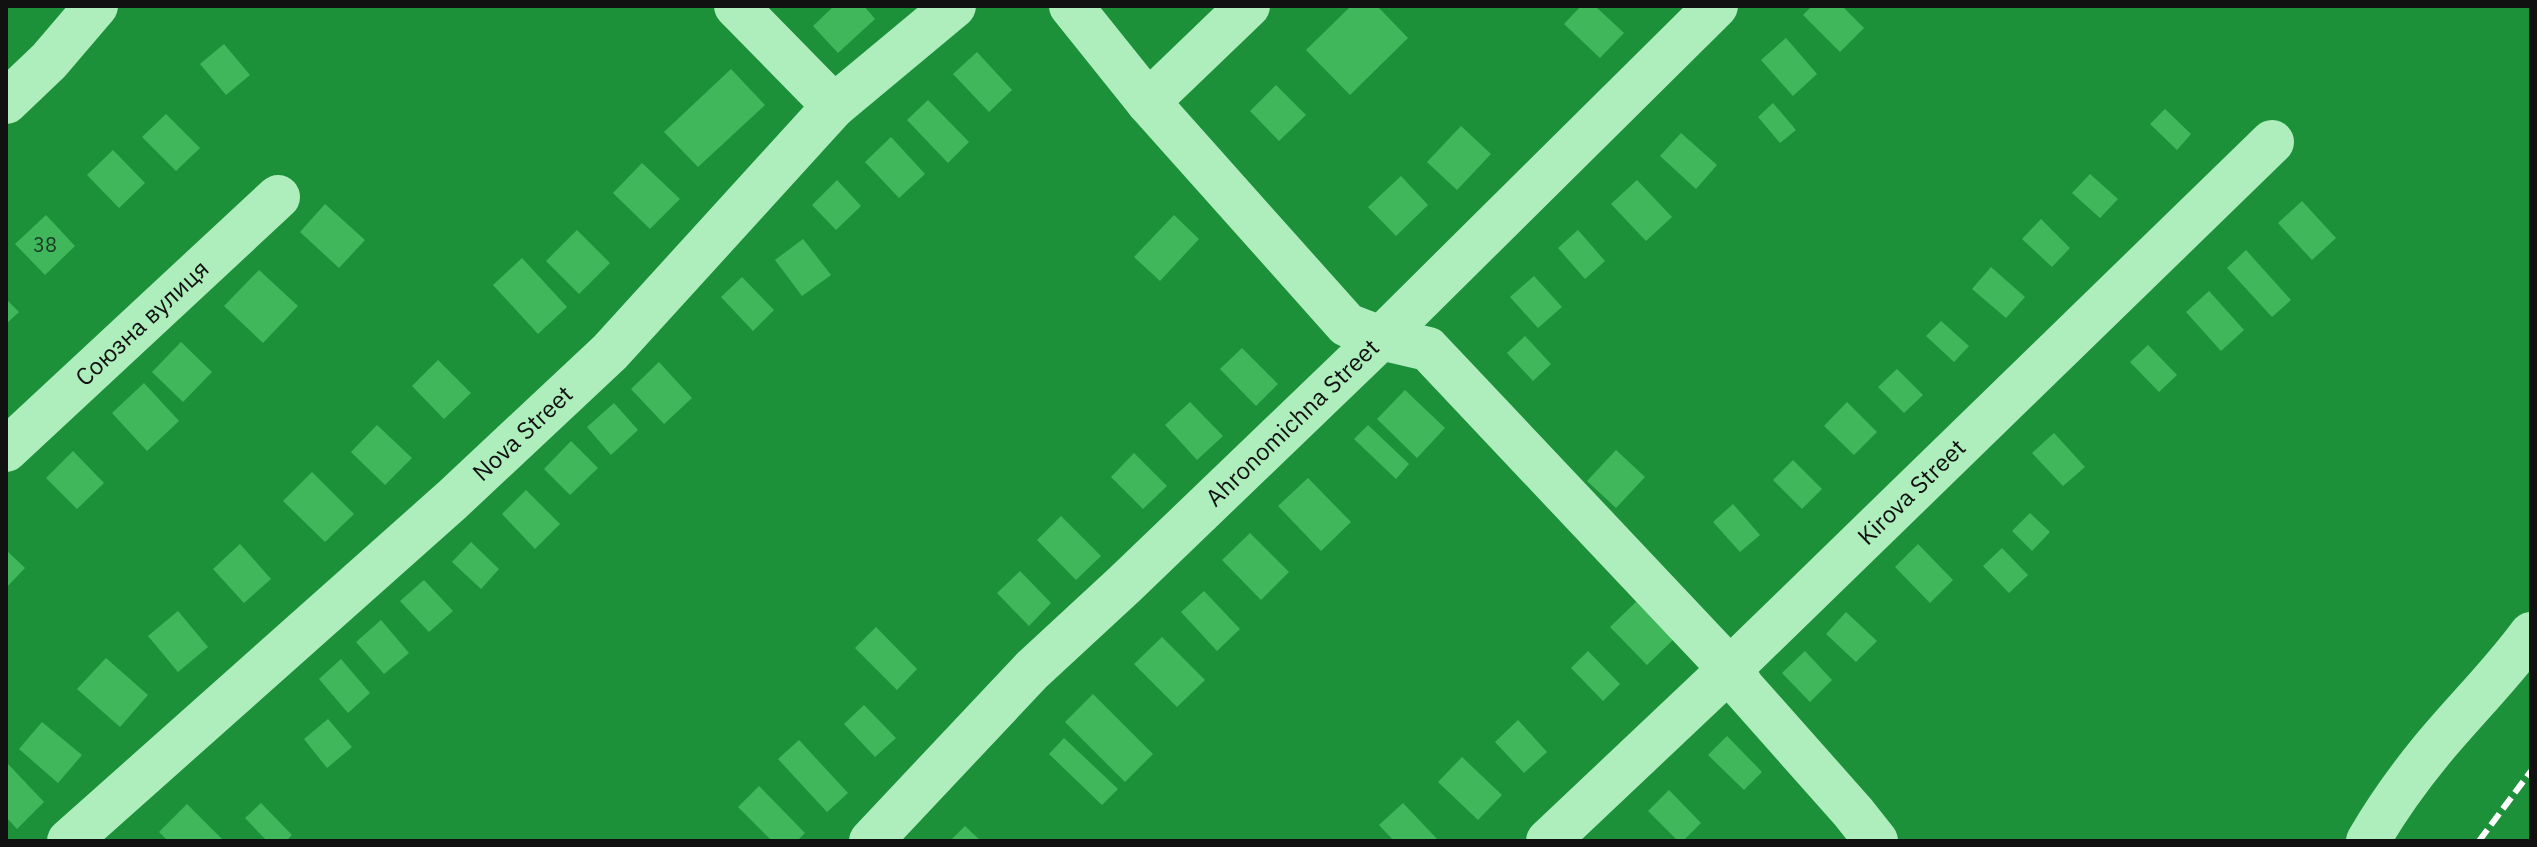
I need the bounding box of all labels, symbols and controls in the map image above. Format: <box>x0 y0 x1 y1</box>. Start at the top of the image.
house number: 38 <box>33 231 57 258</box>
street label: Союзна вулиця <box>68 253 215 393</box>
street label: Ahronomichna Street <box>1198 331 1386 513</box>
street label: Nova Street <box>465 378 579 488</box>
street label: Kirova Street <box>1850 432 1972 551</box>

